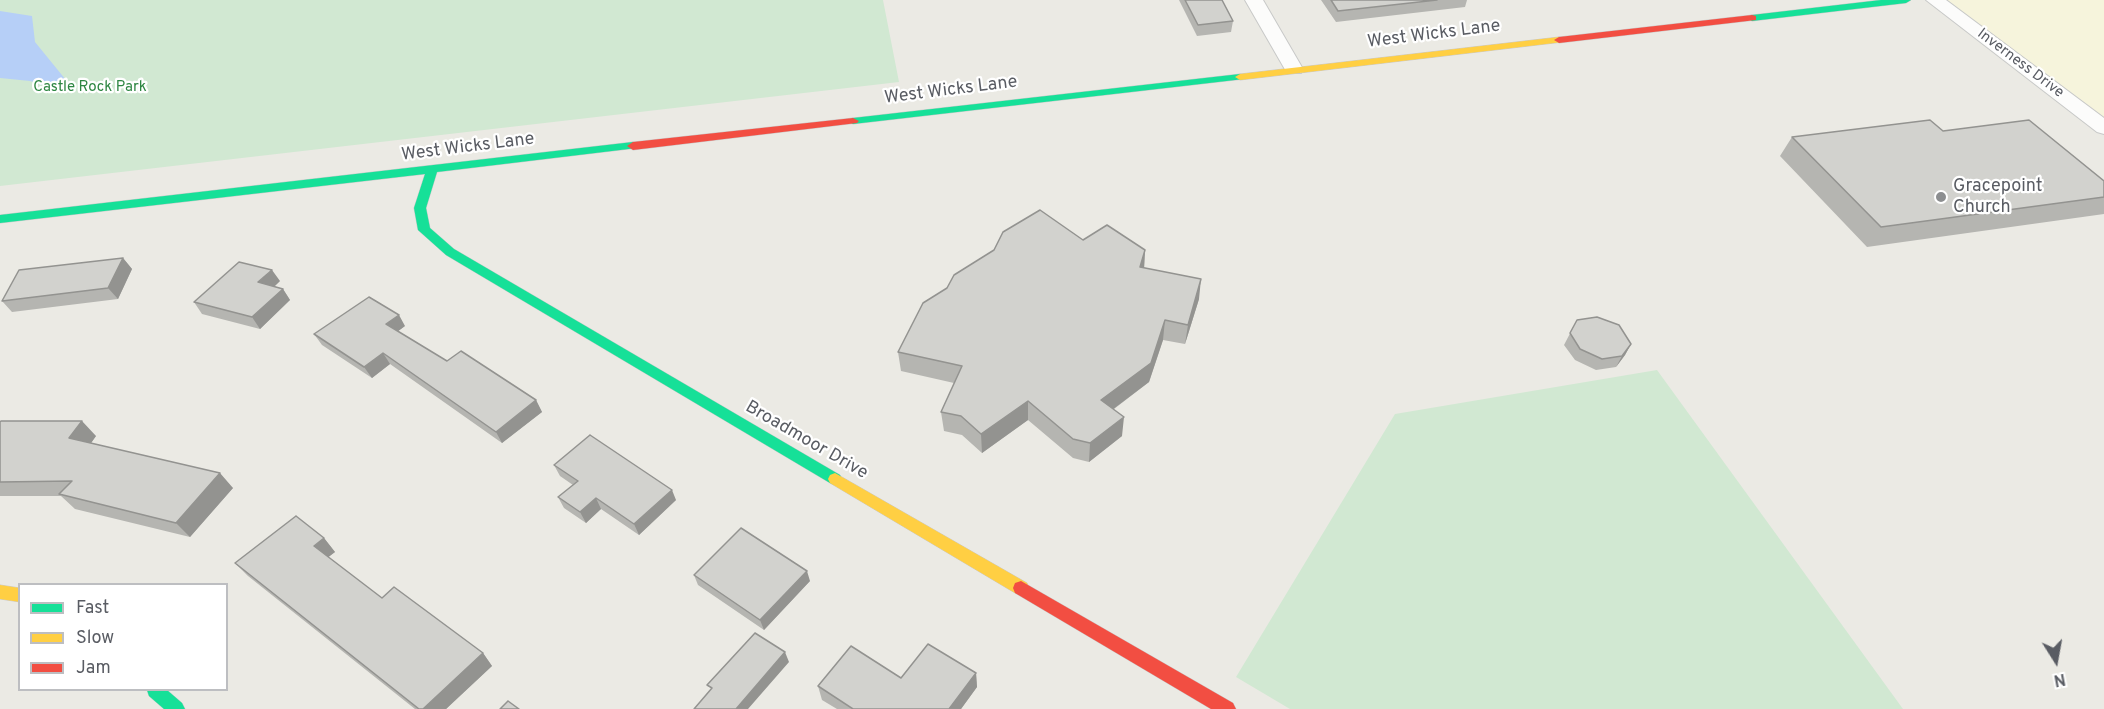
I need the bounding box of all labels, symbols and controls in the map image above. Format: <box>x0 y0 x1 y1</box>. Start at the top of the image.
street label: West Wicks Lane <box>1366 16 1502 54</box>
street label: Inverness Drive <box>1973 26 2067 102</box>
street label: West Wicks Lane <box>883 72 1019 110</box>
park label: Castle Rock Park <box>33 79 147 97</box>
street label: West Wicks Lane <box>400 129 536 167</box>
place label: Gracepoint Church <box>1953 176 2043 219</box>
marker: Gracepoint Church <box>1934 190 1948 204</box>
street label: Broadmoor Drive <box>741 397 871 485</box>
legend <box>18 583 228 691</box>
text: Fast <box>76 597 109 620</box>
text: Slow <box>76 627 114 650</box>
north arrow <box>2026 631 2086 691</box>
text: Jam <box>76 657 111 680</box>
text: N <box>2052 668 2067 690</box>

